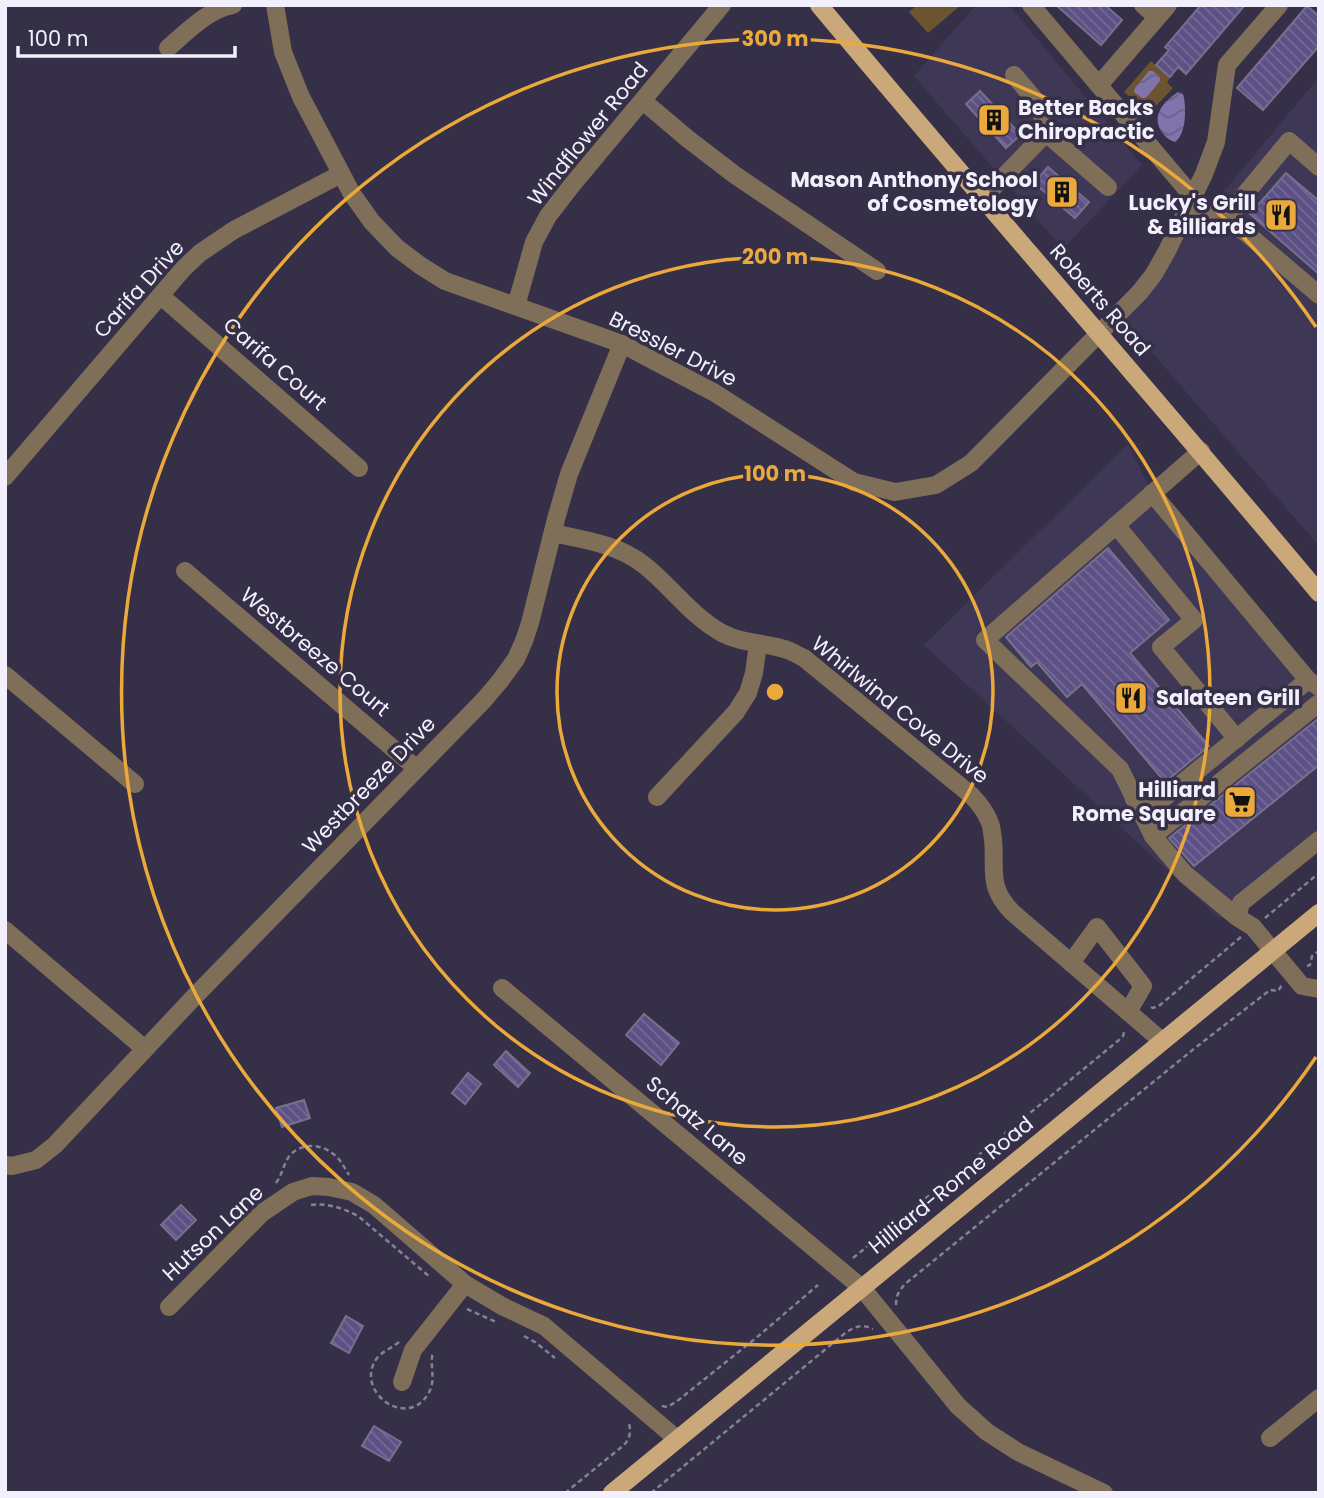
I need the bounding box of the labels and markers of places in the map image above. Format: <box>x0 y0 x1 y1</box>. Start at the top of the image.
place label: Better Backs Chiropractic <box>1018 93 1155 146</box>
building icon: Better Backs Chiropractic <box>975 101 1013 139</box>
place label: Mason Anthony School of Cosmetology <box>790 165 1039 218</box>
building icon: Mason Anthony School of Cosmetology <box>1043 173 1081 211</box>
place label: Lucky's Grill & Billiards <box>1128 188 1256 241</box>
restaurant icon: Lucky's Grill & Billiards <box>1262 196 1300 234</box>
restaurant icon: Salateen Grill <box>1112 679 1150 717</box>
centre of rings <box>763 680 787 704</box>
place label: Salateen Grill <box>1156 683 1300 712</box>
place label: Hilliard Rome Square <box>1072 775 1216 828</box>
supermarket icon: Hilliard Rome Square <box>1221 783 1259 821</box>

